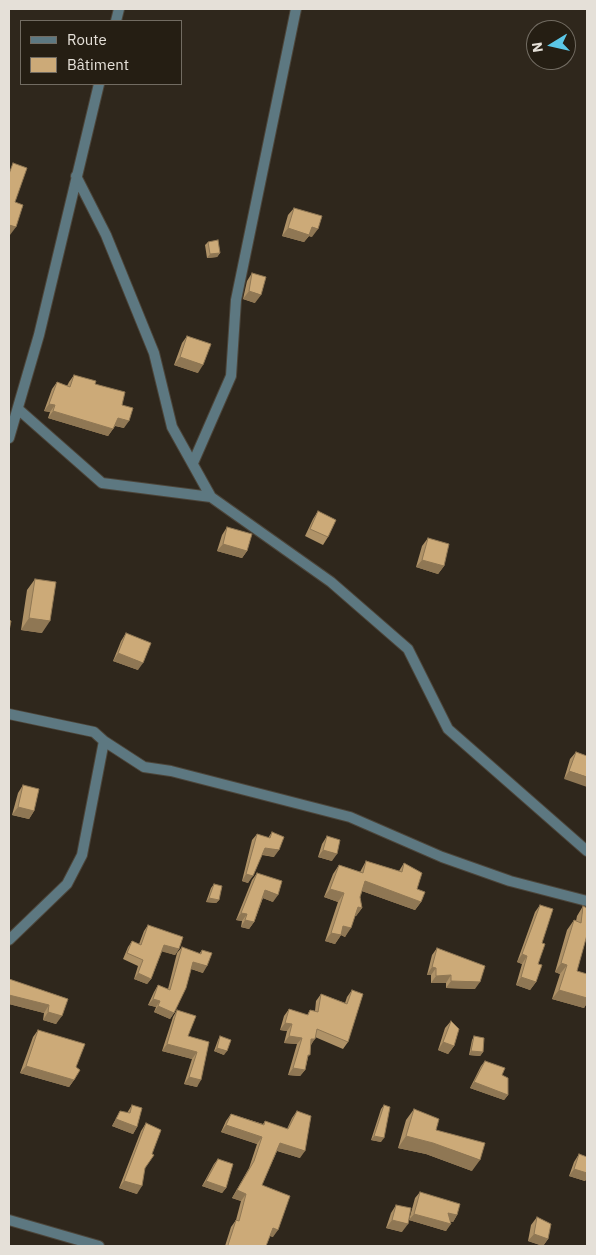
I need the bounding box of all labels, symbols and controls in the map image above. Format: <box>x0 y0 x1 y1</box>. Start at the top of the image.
legend <box>20 20 182 85</box>
north arrow <box>526 20 576 70</box>
text: Route <box>67 30 107 49</box>
text: N <box>527 41 547 54</box>
text: Bâtiment <box>67 55 129 74</box>

